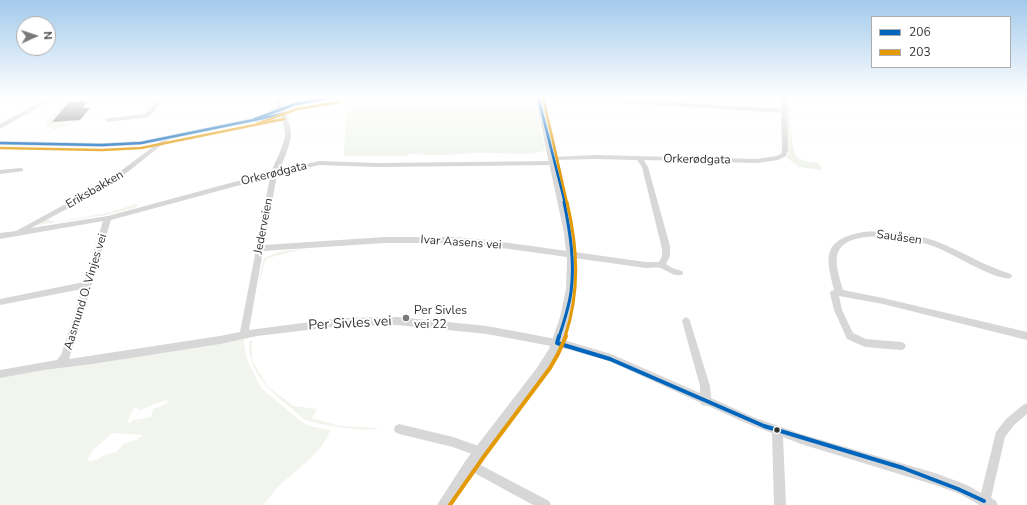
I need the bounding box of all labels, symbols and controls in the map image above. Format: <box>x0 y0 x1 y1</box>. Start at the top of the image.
north arrow <box>16 16 56 56</box>
legend <box>871 16 1011 68</box>
text: 206 <box>909 24 931 40</box>
text: N <box>40 31 55 40</box>
text: 203 <box>909 44 931 60</box>
street label: Orkerødgata <box>663 152 731 168</box>
street label: Orkerødgata <box>239 159 309 189</box>
street label: Eriksbakken <box>64 168 126 212</box>
street label: Jederveien <box>252 197 276 255</box>
street label: Sauåsen <box>875 228 923 248</box>
street label: Aasmund O. Vinjes vei <box>61 232 111 352</box>
street label: Ivar Aasens vei <box>420 233 502 253</box>
place label: Per Sivles vei 22 <box>414 304 467 332</box>
street label: Per Sivles vei <box>308 313 392 335</box>
marker: Per Sivles vei 22 <box>401 313 411 323</box>
unlabelled marker <box>772 425 782 435</box>

